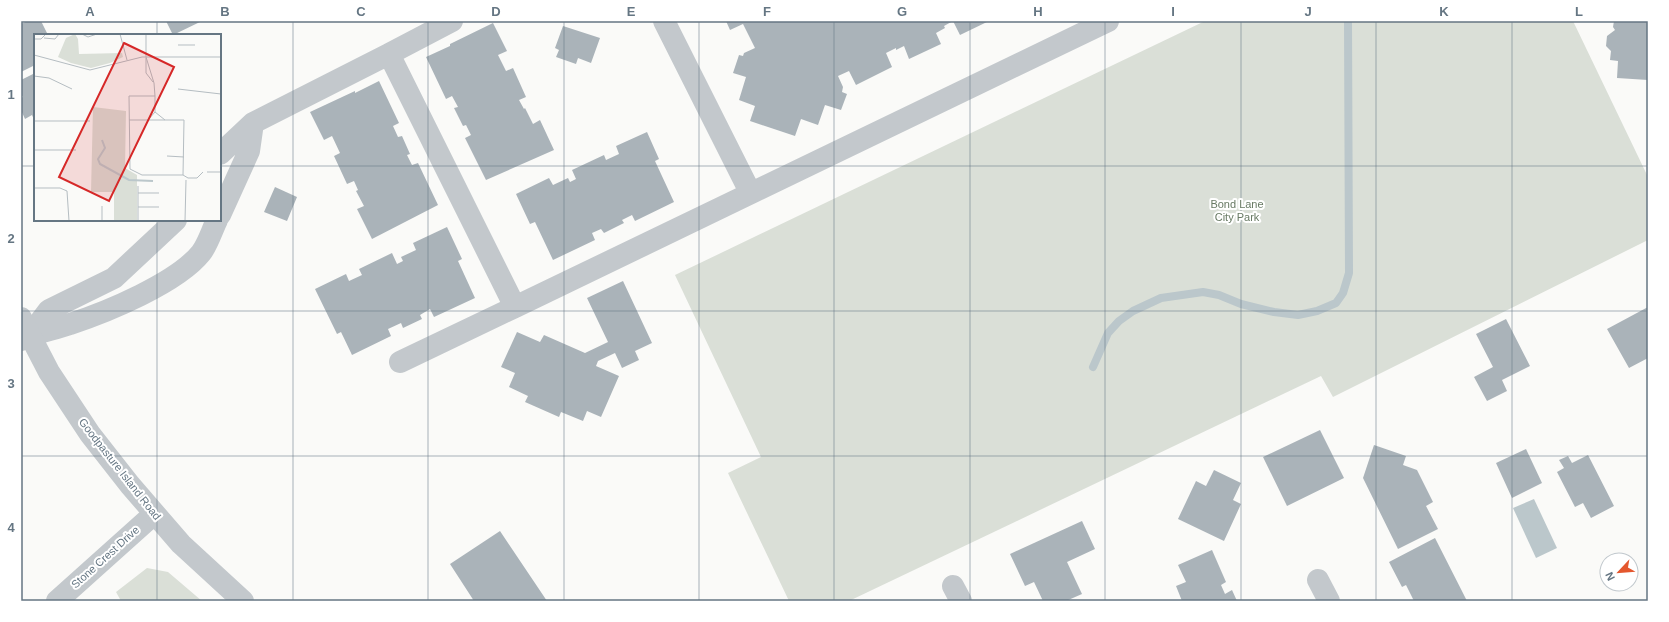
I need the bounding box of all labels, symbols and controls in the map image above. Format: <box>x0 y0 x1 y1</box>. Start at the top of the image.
text: A <box>85 4 95 19</box>
text: B <box>220 4 230 19</box>
text: C <box>356 4 366 19</box>
text: D <box>491 4 501 19</box>
text: E <box>627 4 636 19</box>
text: F <box>763 4 771 19</box>
text: G <box>897 4 907 19</box>
text: H <box>1033 4 1043 19</box>
text: I <box>1171 4 1175 19</box>
text: J <box>1304 4 1312 19</box>
text: K <box>1439 4 1449 19</box>
text: L <box>1575 4 1583 19</box>
inset map <box>34 34 221 221</box>
text: 1 <box>7 87 15 102</box>
park label: Bond Lane City Park <box>1210 198 1264 223</box>
text: 2 <box>7 231 15 246</box>
text: 3 <box>7 376 15 391</box>
street label: Goodpasture Island Road <box>77 416 163 522</box>
text: 4 <box>7 520 15 535</box>
street label: Stone Crest Drive <box>69 523 141 591</box>
north arrow <box>1599 552 1639 592</box>
text: N <box>1603 570 1617 583</box>

